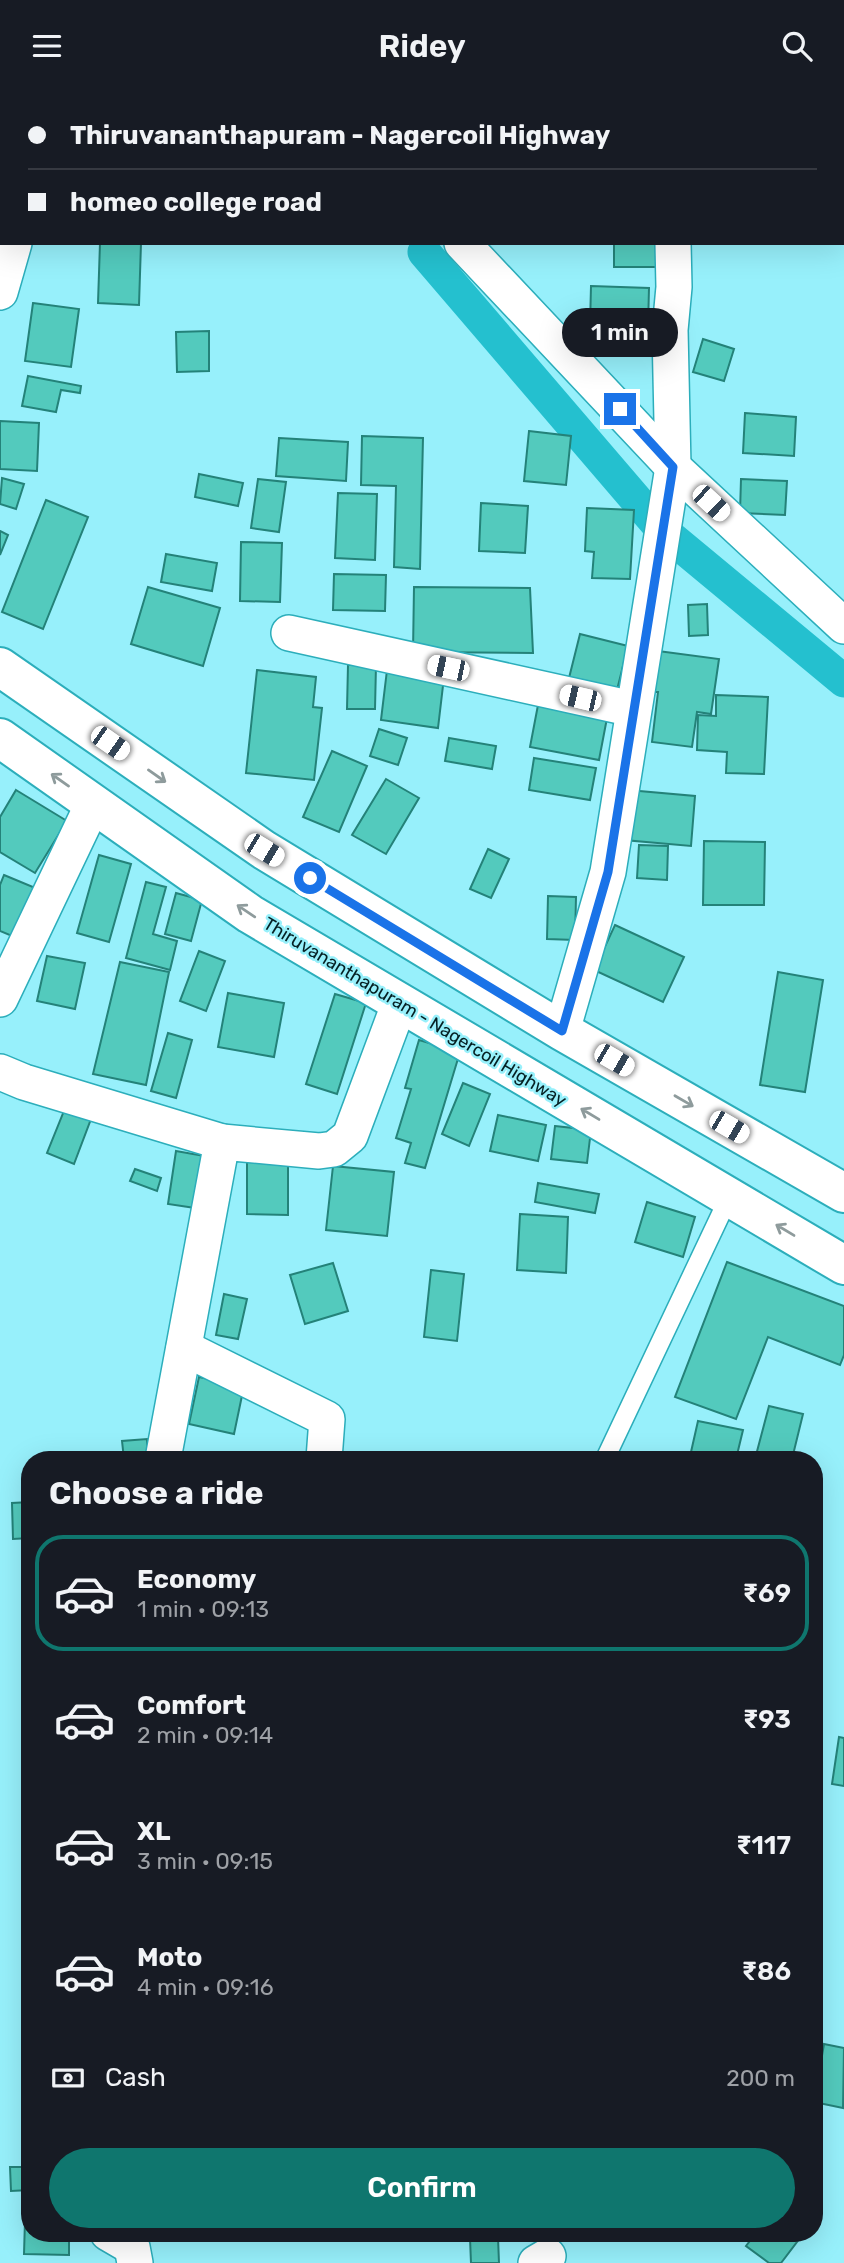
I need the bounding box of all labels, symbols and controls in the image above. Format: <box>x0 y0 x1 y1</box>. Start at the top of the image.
icon: menu <box>28 27 66 65</box>
text: Ridey <box>378 27 466 65</box>
icon: search <box>778 27 816 65</box>
text: Thiruvananthapuram - Nagercoil Highway <box>70 120 610 151</box>
text: homeo college road <box>70 187 322 218</box>
callout: 1 min <box>562 307 678 357</box>
text: 1 min <box>591 318 649 346</box>
route end <box>604 393 636 425</box>
car <box>689 481 734 525</box>
car <box>426 653 471 683</box>
car <box>558 683 603 713</box>
car <box>87 722 134 764</box>
one-way arrow <box>147 769 166 783</box>
one-way arrow <box>51 773 70 787</box>
car <box>241 830 288 870</box>
route start <box>294 862 326 894</box>
one-way arrow <box>237 904 257 918</box>
street label: Thiruvananthapuram - Nagercoil Highway <box>259 912 571 1112</box>
car <box>591 1040 638 1080</box>
one-way arrow <box>673 1095 694 1108</box>
one-way arrow <box>580 1107 600 1121</box>
car <box>706 1107 753 1147</box>
one-way arrow <box>776 1223 796 1237</box>
text: Choose a ride <box>49 1474 263 1512</box>
icon: car <box>53 1562 116 1625</box>
text: Economy <box>137 1564 256 1595</box>
text: ₹69 <box>743 1578 791 1609</box>
text: 1 min · 09:13 <box>137 1595 269 1623</box>
icon: car <box>53 1688 116 1751</box>
text: Comfort <box>137 1690 246 1721</box>
text: ₹93 <box>743 1704 791 1735</box>
text: 2 min · 09:14 <box>137 1721 273 1749</box>
icon: car <box>53 1814 116 1877</box>
text: XL <box>137 1816 170 1847</box>
text: ₹117 <box>736 1830 791 1861</box>
text: 3 min · 09:15 <box>137 1847 273 1875</box>
icon: car <box>53 1940 116 2003</box>
text: Moto <box>137 1942 202 1973</box>
text: ₹86 <box>742 1956 791 1987</box>
text: 4 min · 09:16 <box>137 1973 274 2001</box>
icon: cash <box>49 2059 87 2097</box>
text: Cash <box>105 2062 166 2093</box>
text: 200 m <box>726 2064 795 2092</box>
button: Confirm <box>49 2148 795 2228</box>

